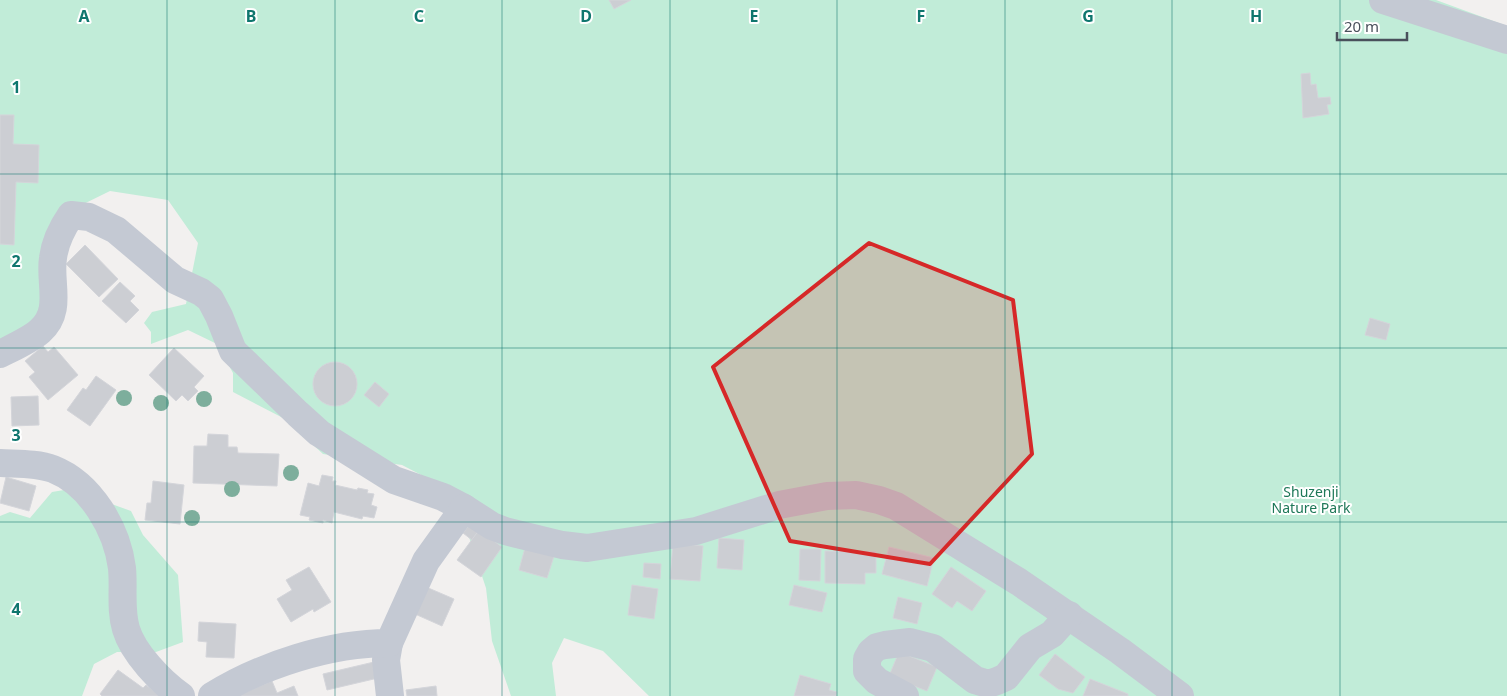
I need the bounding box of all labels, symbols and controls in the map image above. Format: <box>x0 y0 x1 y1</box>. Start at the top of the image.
text: A <box>78 5 90 27</box>
text: B <box>246 5 256 27</box>
text: C <box>414 5 424 27</box>
text: D <box>580 5 592 27</box>
text: E <box>750 5 759 27</box>
text: F <box>917 5 925 27</box>
text: G <box>1082 5 1094 27</box>
text: H <box>1250 5 1262 27</box>
scale bar <box>1337 10 1407 42</box>
text: 20 m <box>1344 16 1379 36</box>
text: 1 <box>11 76 21 98</box>
text: 2 <box>11 250 21 272</box>
text: 3 <box>11 424 21 446</box>
park label: Shuzenji Nature Park <box>1272 482 1351 517</box>
text: 4 <box>11 598 21 620</box>

